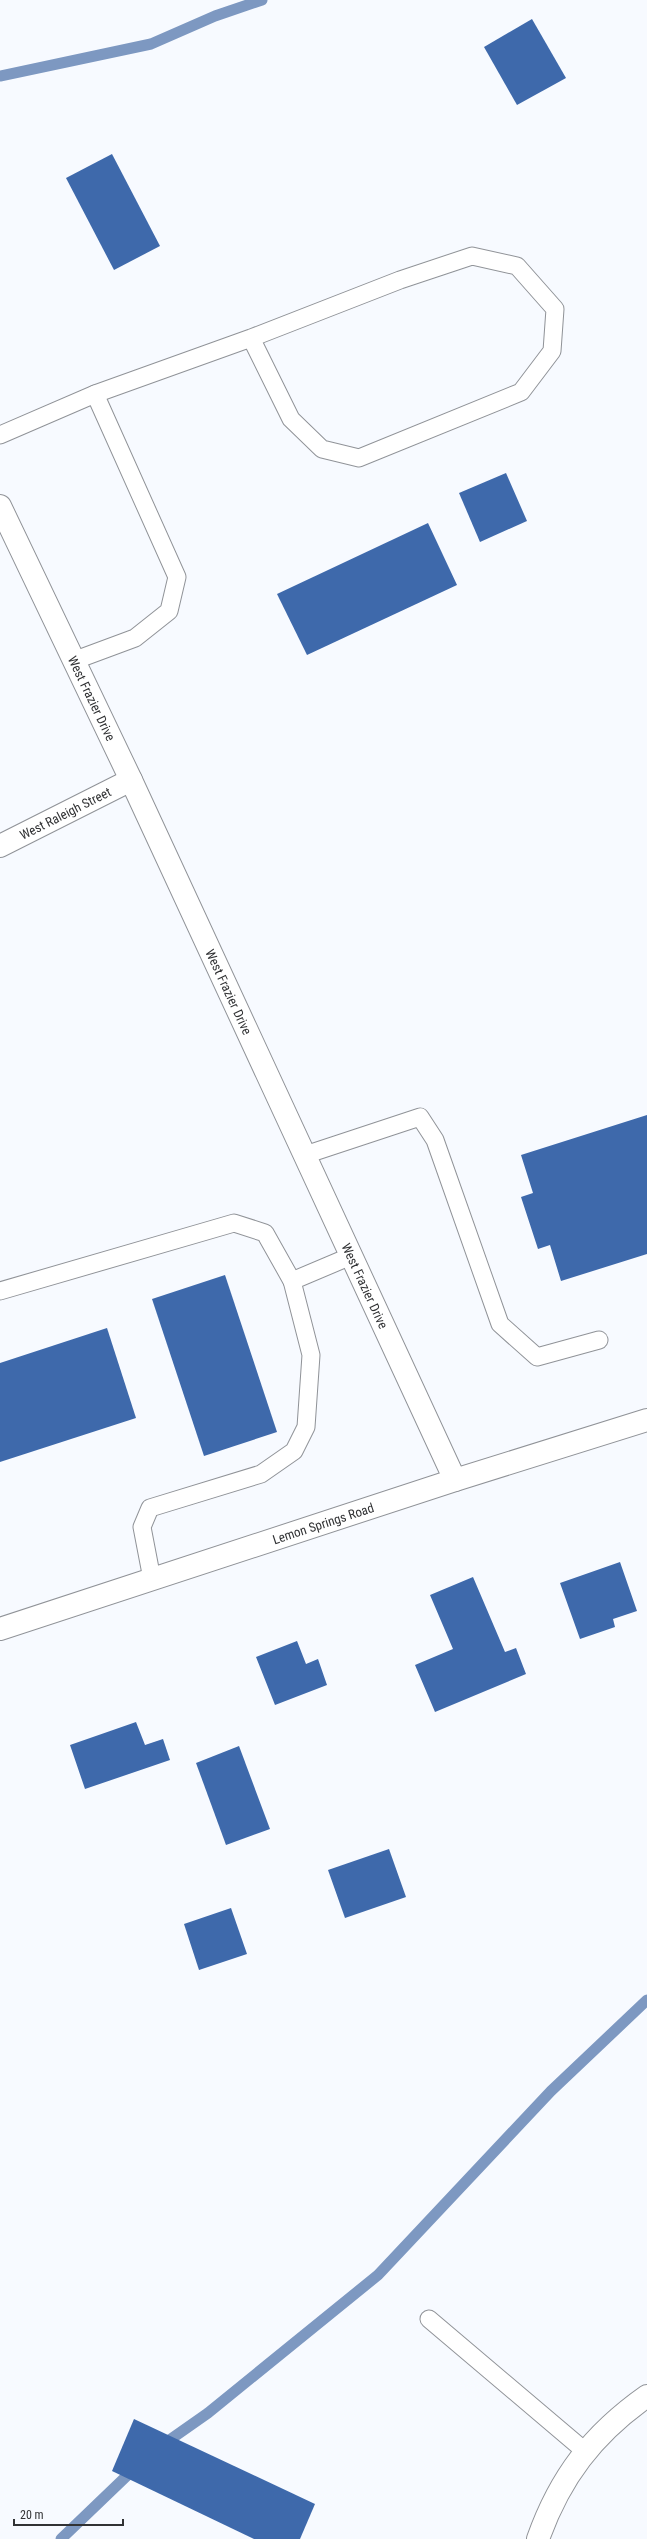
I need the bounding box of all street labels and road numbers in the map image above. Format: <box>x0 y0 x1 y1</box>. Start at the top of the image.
street label: West Frazier Drive <box>65 653 118 743</box>
street label: West Raleigh Street <box>17 784 114 843</box>
street label: West Frazier Drive <box>202 947 255 1037</box>
street label: West Frazier Drive <box>338 1241 391 1331</box>
street label: Lemon Springs Road <box>271 1500 376 1547</box>

